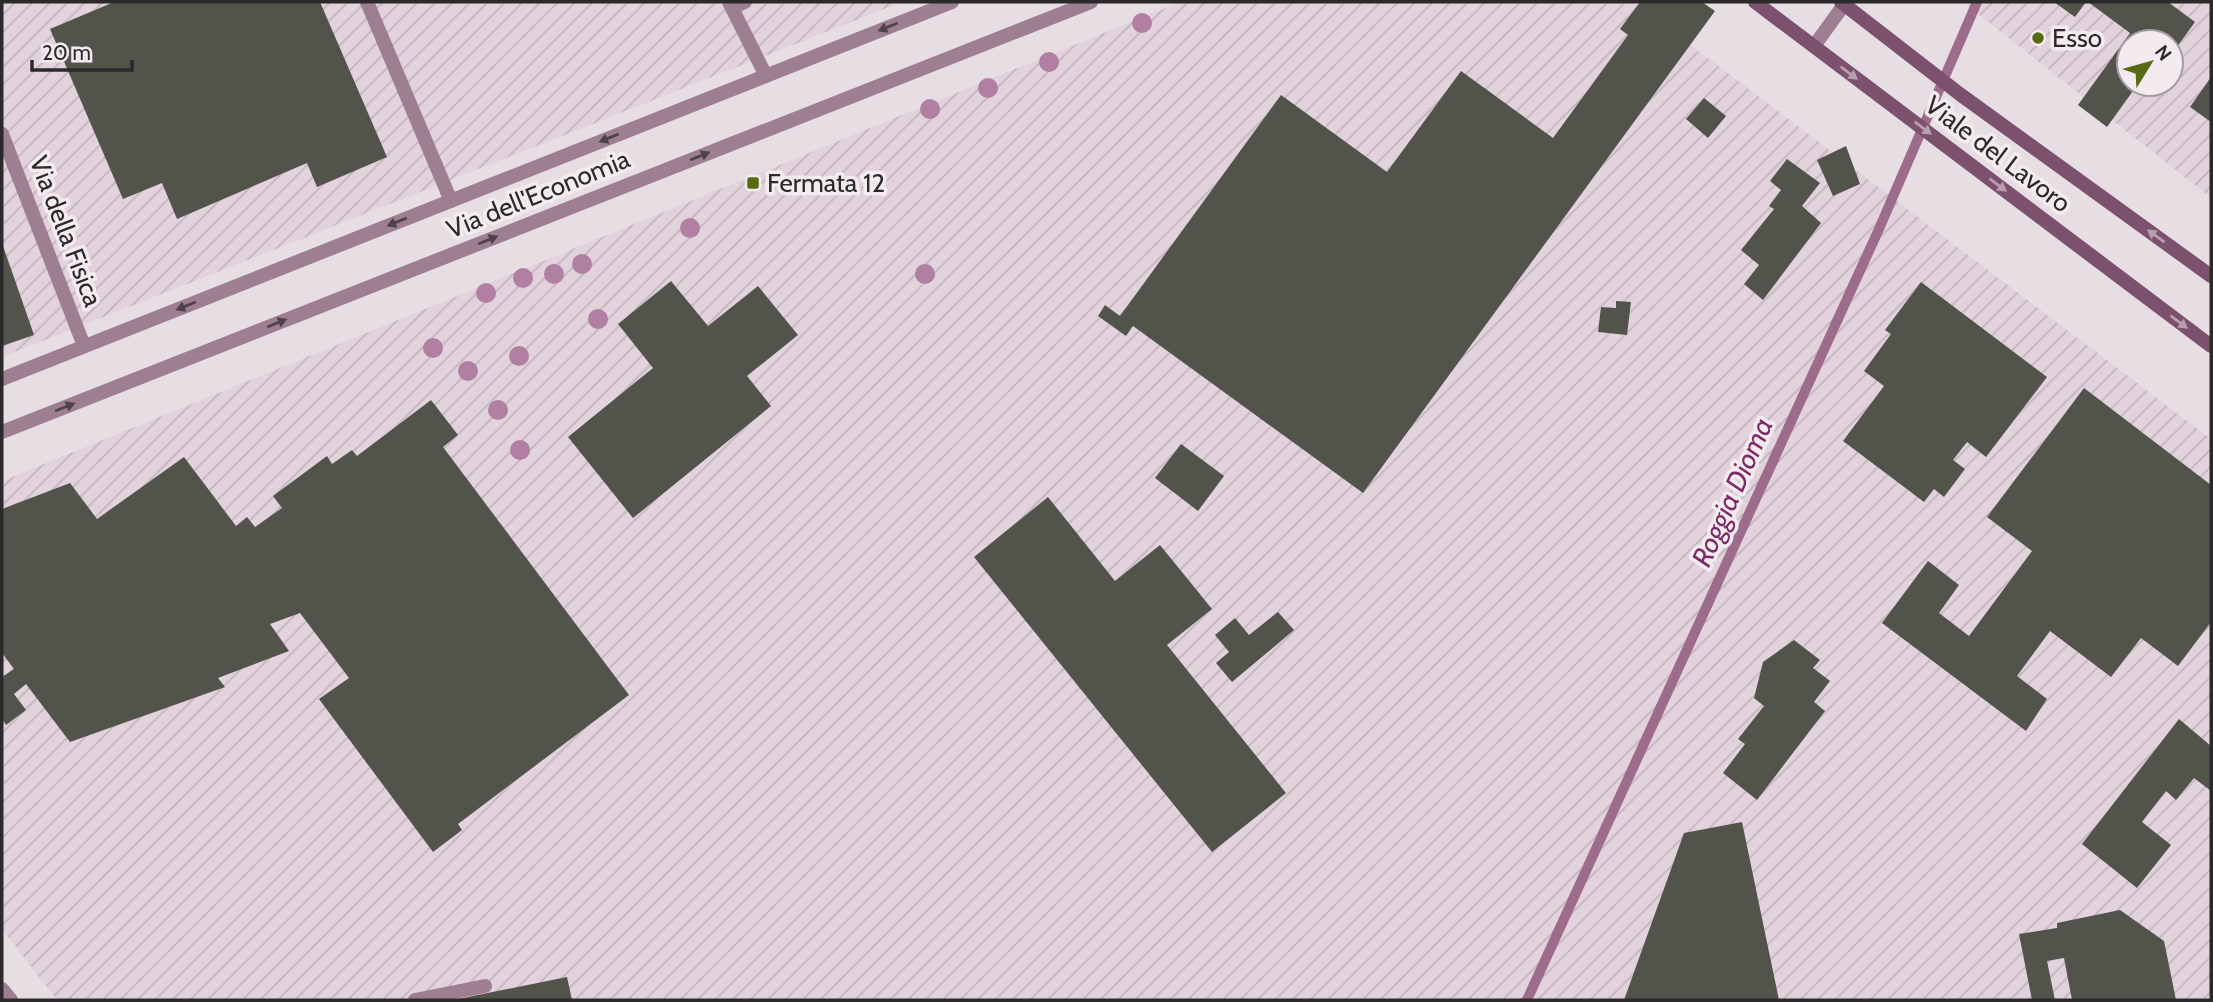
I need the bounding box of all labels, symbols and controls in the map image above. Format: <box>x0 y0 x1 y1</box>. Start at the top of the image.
one-way arrow <box>878 22 899 33</box>
place label: Esso <box>2052 22 2102 54</box>
scale bar <box>32 28 131 72</box>
north arrow <box>2115 28 2185 98</box>
marker: Esso <box>2030 30 2046 46</box>
text: 20 m <box>42 40 91 65</box>
text: N <box>2150 41 2176 65</box>
one-way arrow <box>1839 65 1857 80</box>
street label: Viale del Lavoro <box>1919 89 2077 219</box>
one-way arrow <box>1914 121 1932 135</box>
one-way arrow <box>598 133 619 144</box>
street label: Via dell'Economia <box>442 143 635 245</box>
street label: Via della Fisica <box>23 151 110 311</box>
one-way arrow <box>690 151 711 162</box>
place label: Fermata 12 <box>767 167 885 199</box>
marker: Fermata 12 <box>745 175 761 191</box>
one-way arrow <box>1989 177 2007 191</box>
one-way arrow <box>386 217 407 228</box>
one-way arrow <box>2147 229 2165 243</box>
one-way arrow <box>478 234 499 245</box>
one-way arrow <box>175 300 196 311</box>
one-way arrow <box>2170 314 2188 328</box>
one-way arrow <box>266 318 287 329</box>
one-way arrow <box>55 401 76 412</box>
water label: Roggia Dioma <box>1684 412 1780 572</box>

